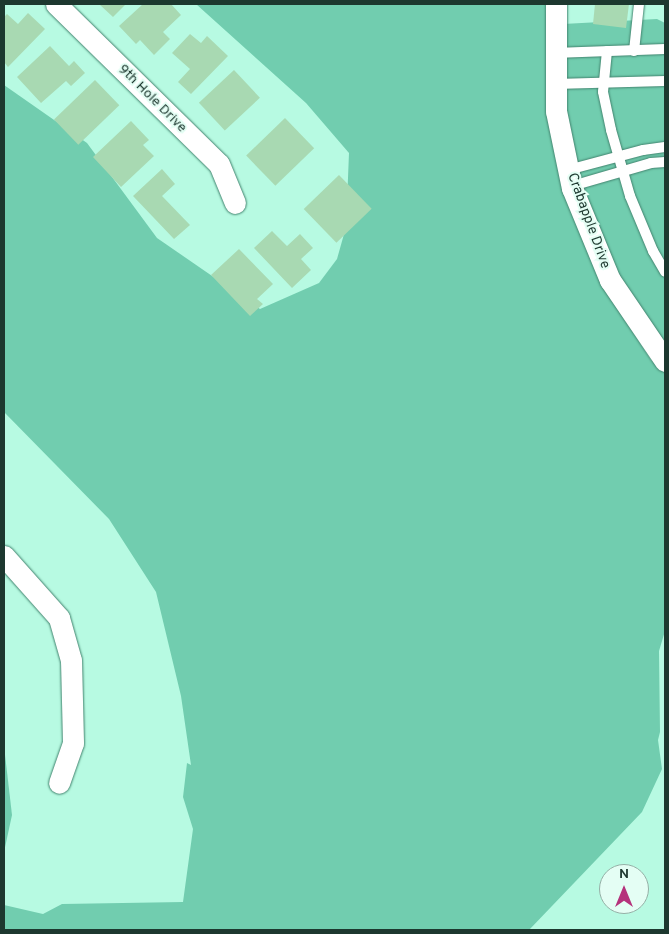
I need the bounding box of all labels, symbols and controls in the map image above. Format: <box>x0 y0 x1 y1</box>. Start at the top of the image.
street label: 9th Hole Drive <box>114 61 190 137</box>
street label: Crabapple Drive <box>563 171 613 271</box>
north arrow <box>599 864 649 914</box>
text: N <box>619 866 629 883</box>

